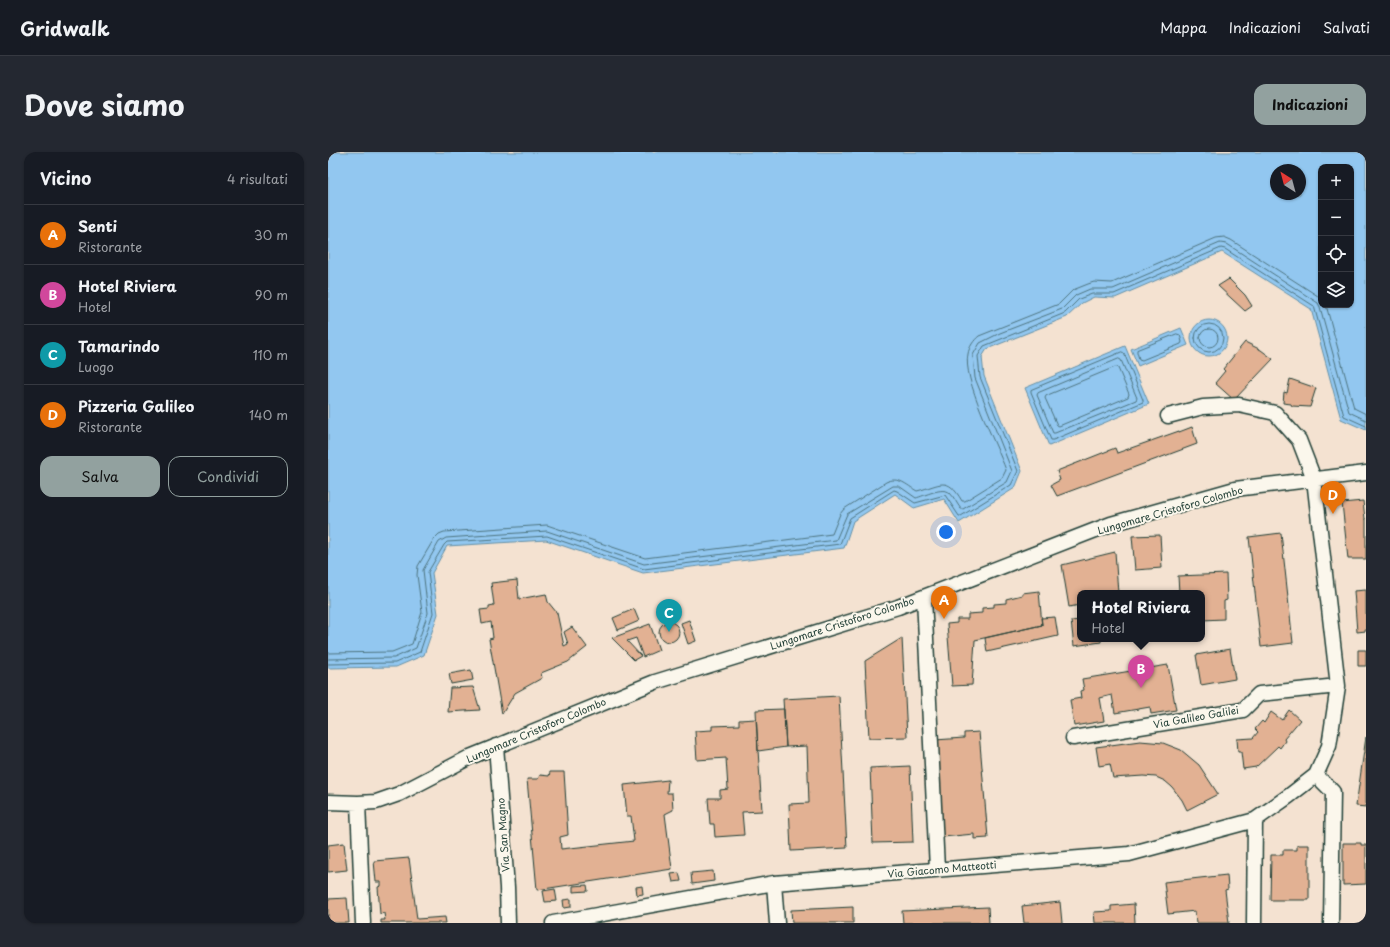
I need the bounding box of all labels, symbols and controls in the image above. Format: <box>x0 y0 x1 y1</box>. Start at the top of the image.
text: Gridwalk <box>20 14 110 42</box>
text: Mappa <box>1160 17 1207 38</box>
text: Indicazioni <box>1229 17 1301 38</box>
text: Salvati <box>1323 17 1370 38</box>
text: Dove siamo <box>24 83 185 126</box>
button: Indicazioni <box>1254 84 1366 125</box>
north arrow <box>1270 164 1306 200</box>
map controls <box>1318 164 1354 308</box>
button: + <box>1318 164 1354 200</box>
text: Vicino <box>40 165 91 191</box>
text: 4 risultati <box>227 169 288 188</box>
button: − <box>1318 200 1354 236</box>
text: Senti <box>78 214 117 237</box>
text: A <box>48 225 58 244</box>
text: 30 m <box>254 225 288 244</box>
button: locate <box>1318 236 1354 272</box>
text: Ristorante <box>78 237 142 256</box>
button: layers <box>1318 272 1354 308</box>
text: Hotel Riviera <box>78 274 177 297</box>
text: B <box>49 285 57 304</box>
text: 90 m <box>255 285 288 304</box>
text: Hotel <box>78 297 111 316</box>
text: Tamarindo <box>78 334 159 357</box>
text: C <box>48 345 58 364</box>
text: 110 m <box>253 345 288 364</box>
text: Luogo <box>78 357 114 376</box>
text: Pizzeria Galileo <box>78 394 194 417</box>
text: D <box>48 405 58 424</box>
text: 140 m <box>249 405 288 424</box>
text: Ristorante <box>78 417 142 436</box>
button: Salva <box>40 456 160 497</box>
button: Condividi <box>168 456 288 497</box>
street label: Lungomare Cristoforo Colombo <box>1095 481 1245 538</box>
pin: D <box>1320 481 1346 514</box>
your location <box>936 522 956 542</box>
pin: A <box>931 586 957 619</box>
popup <box>1077 590 1205 642</box>
street label: Lungomare Cristoforo Colombo <box>768 592 916 653</box>
text: Hotel Riviera <box>1092 595 1190 618</box>
pin: C <box>656 599 682 632</box>
text: Hotel <box>1092 618 1125 637</box>
pin: B <box>1128 655 1154 688</box>
street label: Lungomare Cristoforo Colombo <box>464 693 608 766</box>
street label: Via Galileo Galilei <box>1152 702 1240 731</box>
street label: Via San Magno <box>492 797 513 873</box>
street label: Via Giacomo Matteotti <box>887 856 997 881</box>

